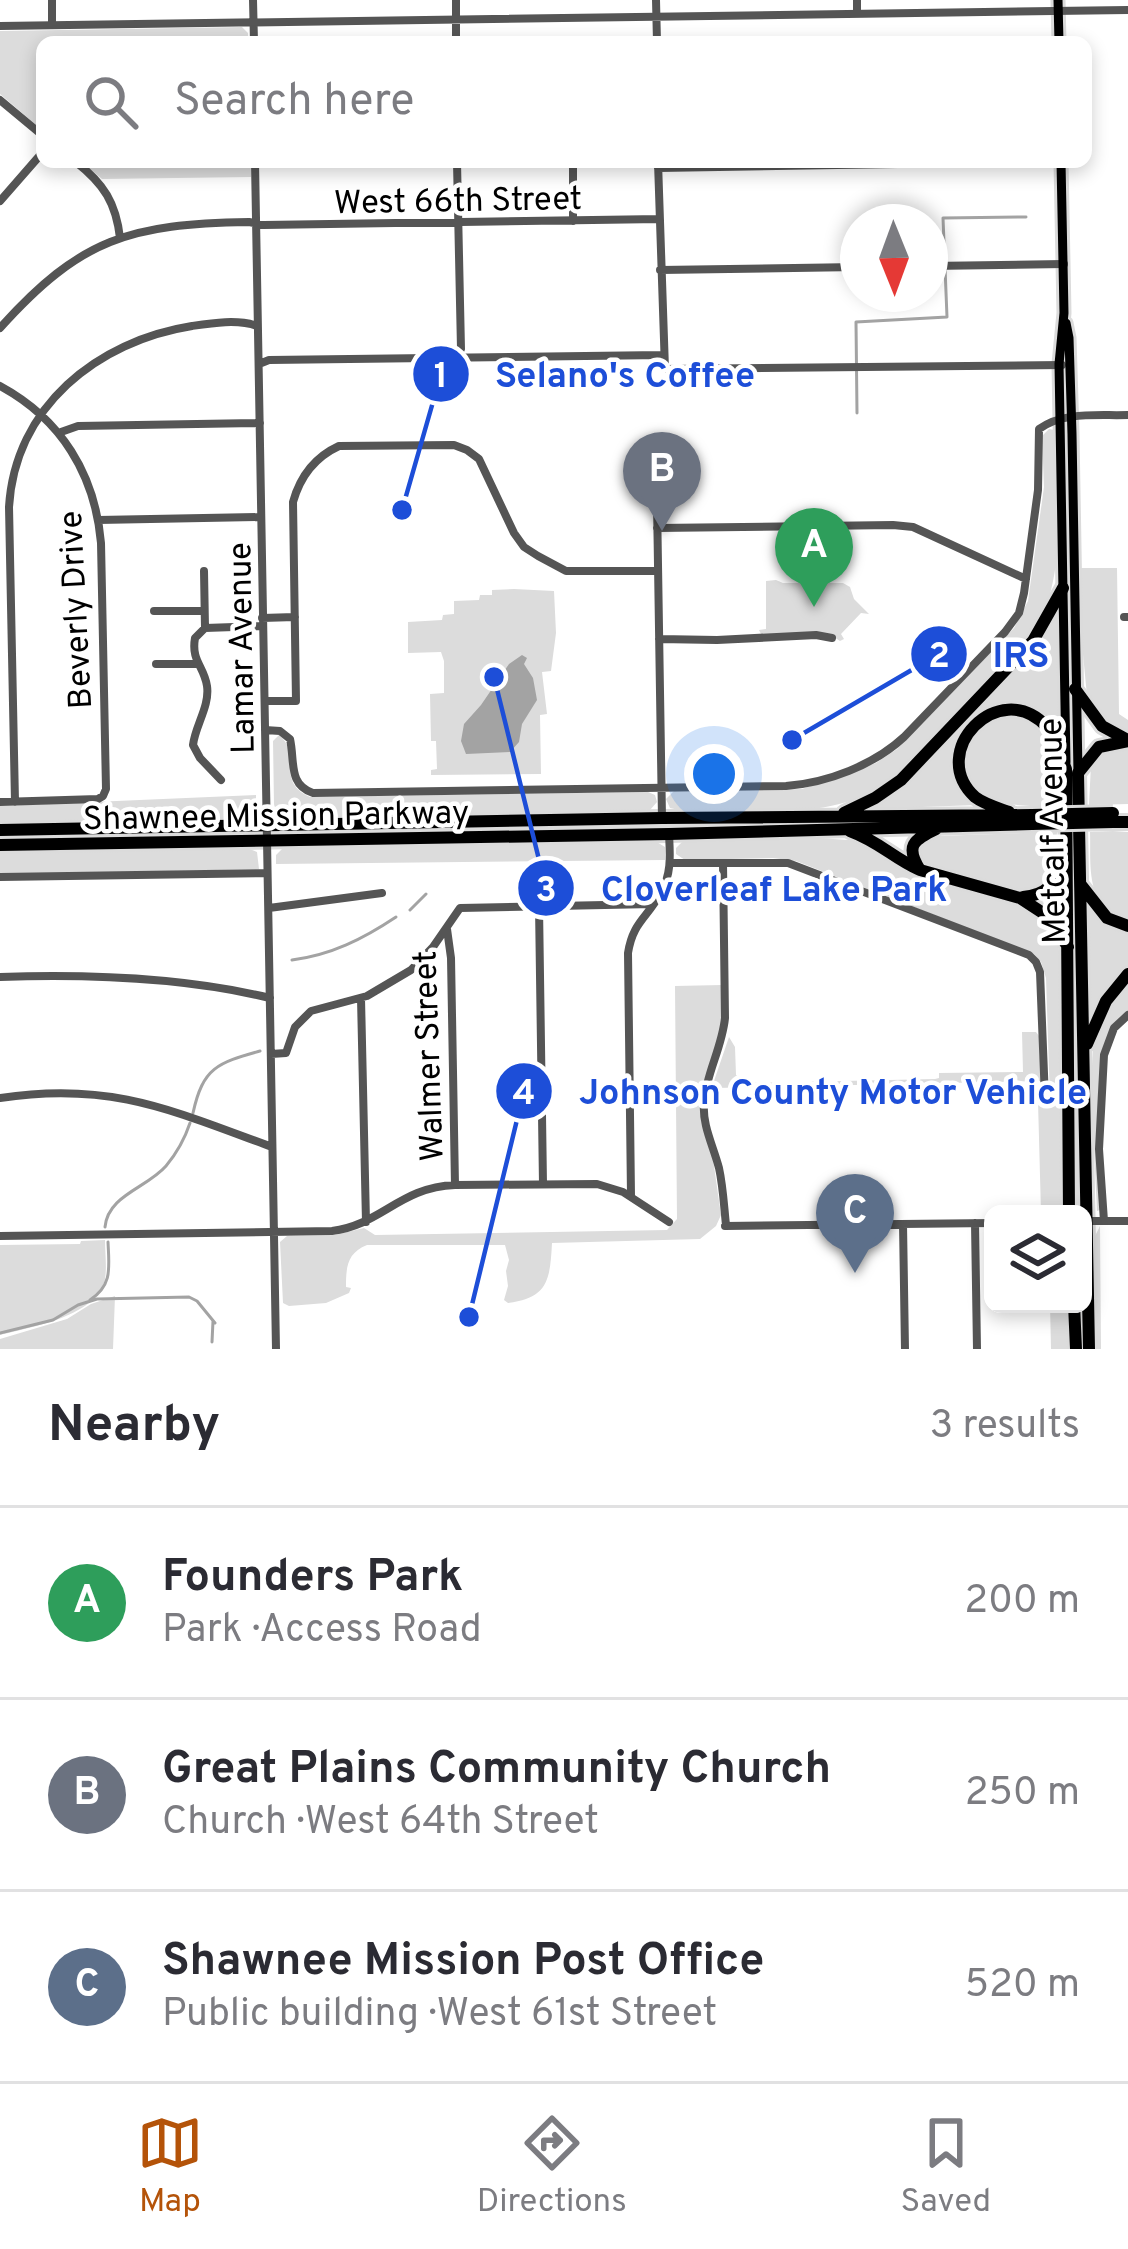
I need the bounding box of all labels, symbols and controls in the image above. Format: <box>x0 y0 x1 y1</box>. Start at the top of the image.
search box <box>36 36 1092 168</box>
icon: search <box>78 69 144 135</box>
text: Search here <box>174 74 414 131</box>
street label: West 66th Street <box>334 180 583 226</box>
north arrow <box>840 204 948 312</box>
callout: Selano's Coffee <box>411 338 779 410</box>
text: 1 <box>434 355 448 401</box>
text: Selano's Coffee <box>495 355 755 401</box>
pin: B <box>623 432 701 531</box>
pin: A <box>775 508 853 607</box>
street label: Beverly Drive <box>52 510 104 710</box>
street label: Lamar Avenue <box>221 542 267 754</box>
callout: IRS <box>909 618 1074 690</box>
text: 2 <box>928 635 950 681</box>
text: IRS <box>993 635 1049 681</box>
street label: Metcalf Avenue <box>1032 718 1078 944</box>
your location <box>684 744 744 804</box>
street label: Shawnee Mission Parkway <box>82 794 470 842</box>
callout: Cloverleaf Lake Park <box>516 852 971 924</box>
text: 3 <box>535 869 557 915</box>
text: Cloverleaf Lake Park <box>601 869 947 915</box>
street label: Walmer Street <box>406 950 456 1162</box>
callout: Johnson County Motor Vehicle <box>494 1055 1111 1127</box>
text: 4 <box>512 1072 536 1118</box>
text: Johnson County Motor Vehicle <box>579 1072 1087 1118</box>
pin: C <box>816 1174 894 1273</box>
map controls <box>984 1205 1092 1313</box>
button: layers <box>984 1205 1092 1313</box>
text: Nearby <box>48 1395 220 1460</box>
text: 3 results <box>930 1403 1080 1452</box>
text: Founders Park <box>162 1550 463 1607</box>
text: A <box>73 1578 101 1627</box>
text: 200 m <box>964 1578 1080 1627</box>
text: Park · Access Road <box>162 1607 482 1656</box>
text: Great Plains Community Church <box>162 1742 831 1799</box>
text: B <box>74 1770 100 1819</box>
text: 250 m <box>965 1770 1080 1819</box>
text: Church · West 64th Street <box>162 1799 599 1848</box>
text: Shawnee Mission Post Office <box>162 1934 764 1991</box>
text: C <box>75 1962 99 2011</box>
text: 520 m <box>965 1962 1080 2011</box>
text: Public building · West 61st Street <box>162 1991 717 2040</box>
tab: Map <box>137 2110 203 2224</box>
tab: Directions <box>477 2110 627 2224</box>
tab: Saved <box>900 2110 991 2224</box>

